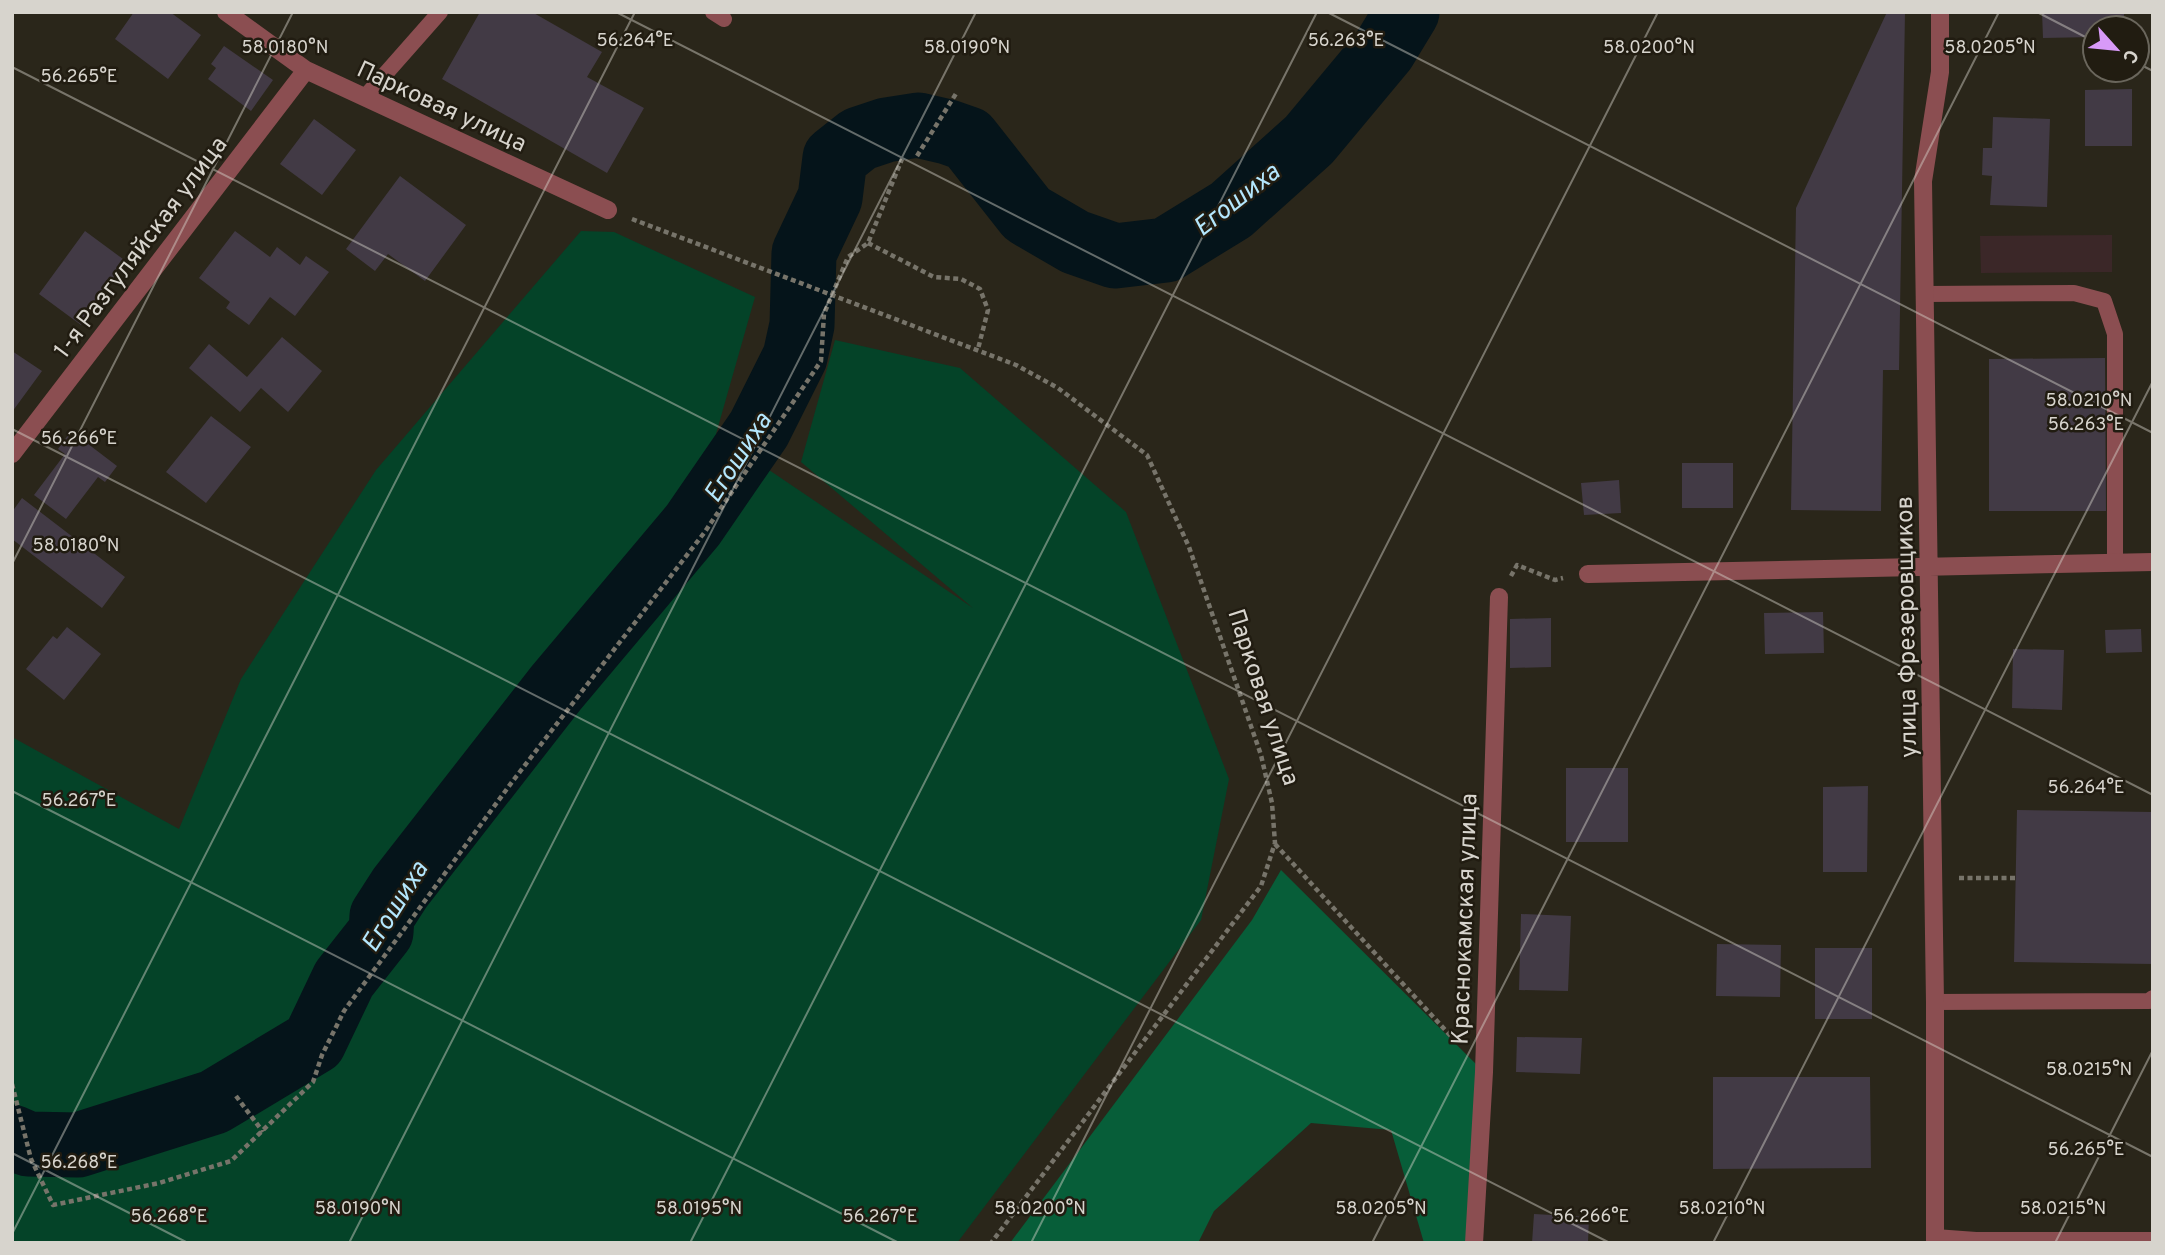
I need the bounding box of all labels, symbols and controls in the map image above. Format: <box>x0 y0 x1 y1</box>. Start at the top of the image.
north arrow <box>2081 14 2151 84</box>
text: 56.264°E <box>596 30 674 53</box>
text: 56.263°E <box>1308 30 1384 53</box>
text: 58.0180°N <box>242 37 328 60</box>
text: 58.0190°N <box>924 37 1010 60</box>
text: 58.0200°N <box>1603 37 1695 60</box>
text: 58.0205°N <box>1944 37 2036 60</box>
text: С <box>2116 45 2143 67</box>
street label: Парковая улица <box>352 55 531 160</box>
text: 56.265°E <box>40 66 118 89</box>
street label: 1-я Разгуляйская улица <box>48 131 235 365</box>
water label: Егошиха <box>1188 156 1288 245</box>
text: 58.0210°N <box>2045 390 2133 413</box>
water label: Егошиха <box>698 406 781 510</box>
text: 56.263°E <box>2048 414 2124 437</box>
text: 56.266°E <box>41 428 117 451</box>
street label: улица Фрезеровщиков <box>1891 496 1925 758</box>
text: 58.0180°N <box>33 535 119 558</box>
street label: Парковая улица <box>1219 606 1305 790</box>
text: 56.264°E <box>2047 777 2125 800</box>
text: 56.267°E <box>42 790 116 813</box>
street label: Краснокамская улица <box>1447 793 1485 1045</box>
water label: Егошиха <box>355 855 437 959</box>
text: 58.0215°N <box>2046 1059 2132 1082</box>
text: 56.265°E <box>2047 1139 2125 1162</box>
text: 56.268°E <box>41 1152 117 1175</box>
text: 58.0190°N <box>315 1198 401 1221</box>
text: 58.0195°N <box>656 1198 742 1221</box>
text: 58.0200°N <box>994 1198 1086 1221</box>
text: 58.0205°N <box>1335 1198 1427 1221</box>
text: 58.0210°N <box>1678 1198 1766 1221</box>
text: 58.0215°N <box>2020 1198 2106 1221</box>
text: 56.268°E <box>131 1206 207 1229</box>
text: 56.267°E <box>843 1206 917 1229</box>
text: 56.266°E <box>1553 1206 1629 1229</box>

